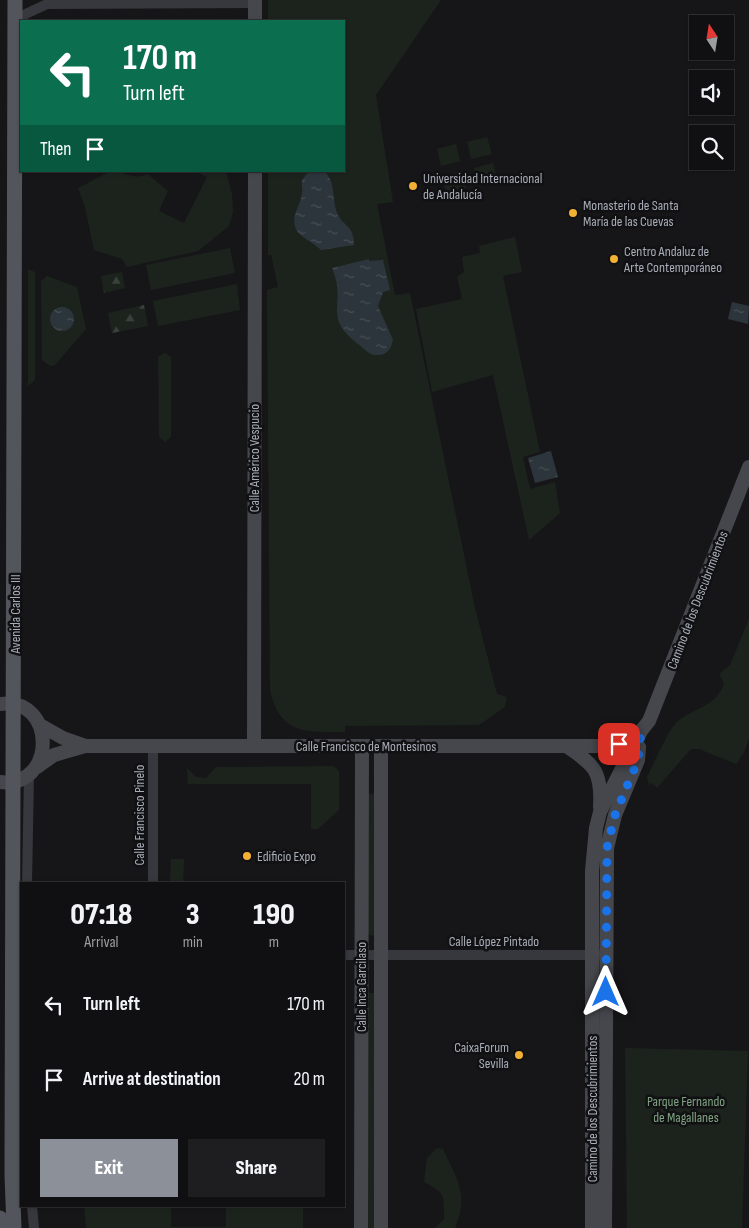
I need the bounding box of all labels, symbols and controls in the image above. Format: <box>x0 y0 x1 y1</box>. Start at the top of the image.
north arrow <box>689 15 734 60</box>
map controls <box>689 15 734 170</box>
text: 170 m <box>123 37 197 80</box>
icon: left <box>40 40 105 105</box>
button: sound <box>689 70 734 115</box>
text: Turn left <box>123 80 185 107</box>
button: search <box>689 125 734 170</box>
icon: arrive <box>81 135 109 163</box>
text: Then <box>40 138 71 161</box>
place label: Universidad Internacional de Andalucía <box>423 170 542 203</box>
marker: Universidad Internacional de Andalucía <box>407 180 419 192</box>
place label: Monasterio de Santa María de las Cuevas <box>583 197 679 230</box>
marker: Monasterio de Santa María de las Cuevas <box>567 207 579 219</box>
place label: Centro Andaluz de Arte Contemporáneo <box>623 243 722 276</box>
marker: Centro Andaluz de Arte Contemporáneo <box>608 253 620 265</box>
street label: Calle Américo Vespucio <box>246 404 263 512</box>
street label: Camino de los Descubrimientos <box>663 529 732 672</box>
street label: Avenida Carlos III <box>7 575 24 654</box>
pin <box>598 723 640 765</box>
icon: arrive <box>605 730 633 758</box>
street label: Calle Francisco de Montesinos <box>296 738 436 755</box>
street label: Calle Francisco Pinelo <box>131 764 148 865</box>
place label: Edificio Expo <box>257 848 316 865</box>
marker: Edificio Expo <box>241 850 253 862</box>
text: 07:18 <box>70 897 133 933</box>
text: 3 <box>186 897 200 933</box>
text: 190 <box>253 897 295 933</box>
text: Arrival <box>84 933 119 952</box>
text: min <box>183 933 203 952</box>
text: m <box>269 933 279 952</box>
street label: Calle López Pintado <box>449 933 539 950</box>
street label: Calle Inca Garcilaso <box>353 942 370 1032</box>
position arrow <box>579 965 631 1017</box>
icon: left <box>40 991 68 1019</box>
text: Turn left <box>83 993 140 1016</box>
text: 170 m <box>287 993 325 1016</box>
street label: Camino de los Descubrimientos <box>584 1036 601 1182</box>
place label: CaixaForum Sevilla <box>454 1039 509 1072</box>
marker: CaixaForum Sevilla <box>513 1049 525 1061</box>
icon: arrive <box>40 1066 68 1094</box>
text: Arrive at destination <box>83 1068 221 1091</box>
text: 20 m <box>293 1068 325 1091</box>
park label: Parque Fernando de Magallanes <box>647 1093 725 1126</box>
button: Exit <box>40 1139 178 1197</box>
button: Share <box>188 1139 325 1197</box>

